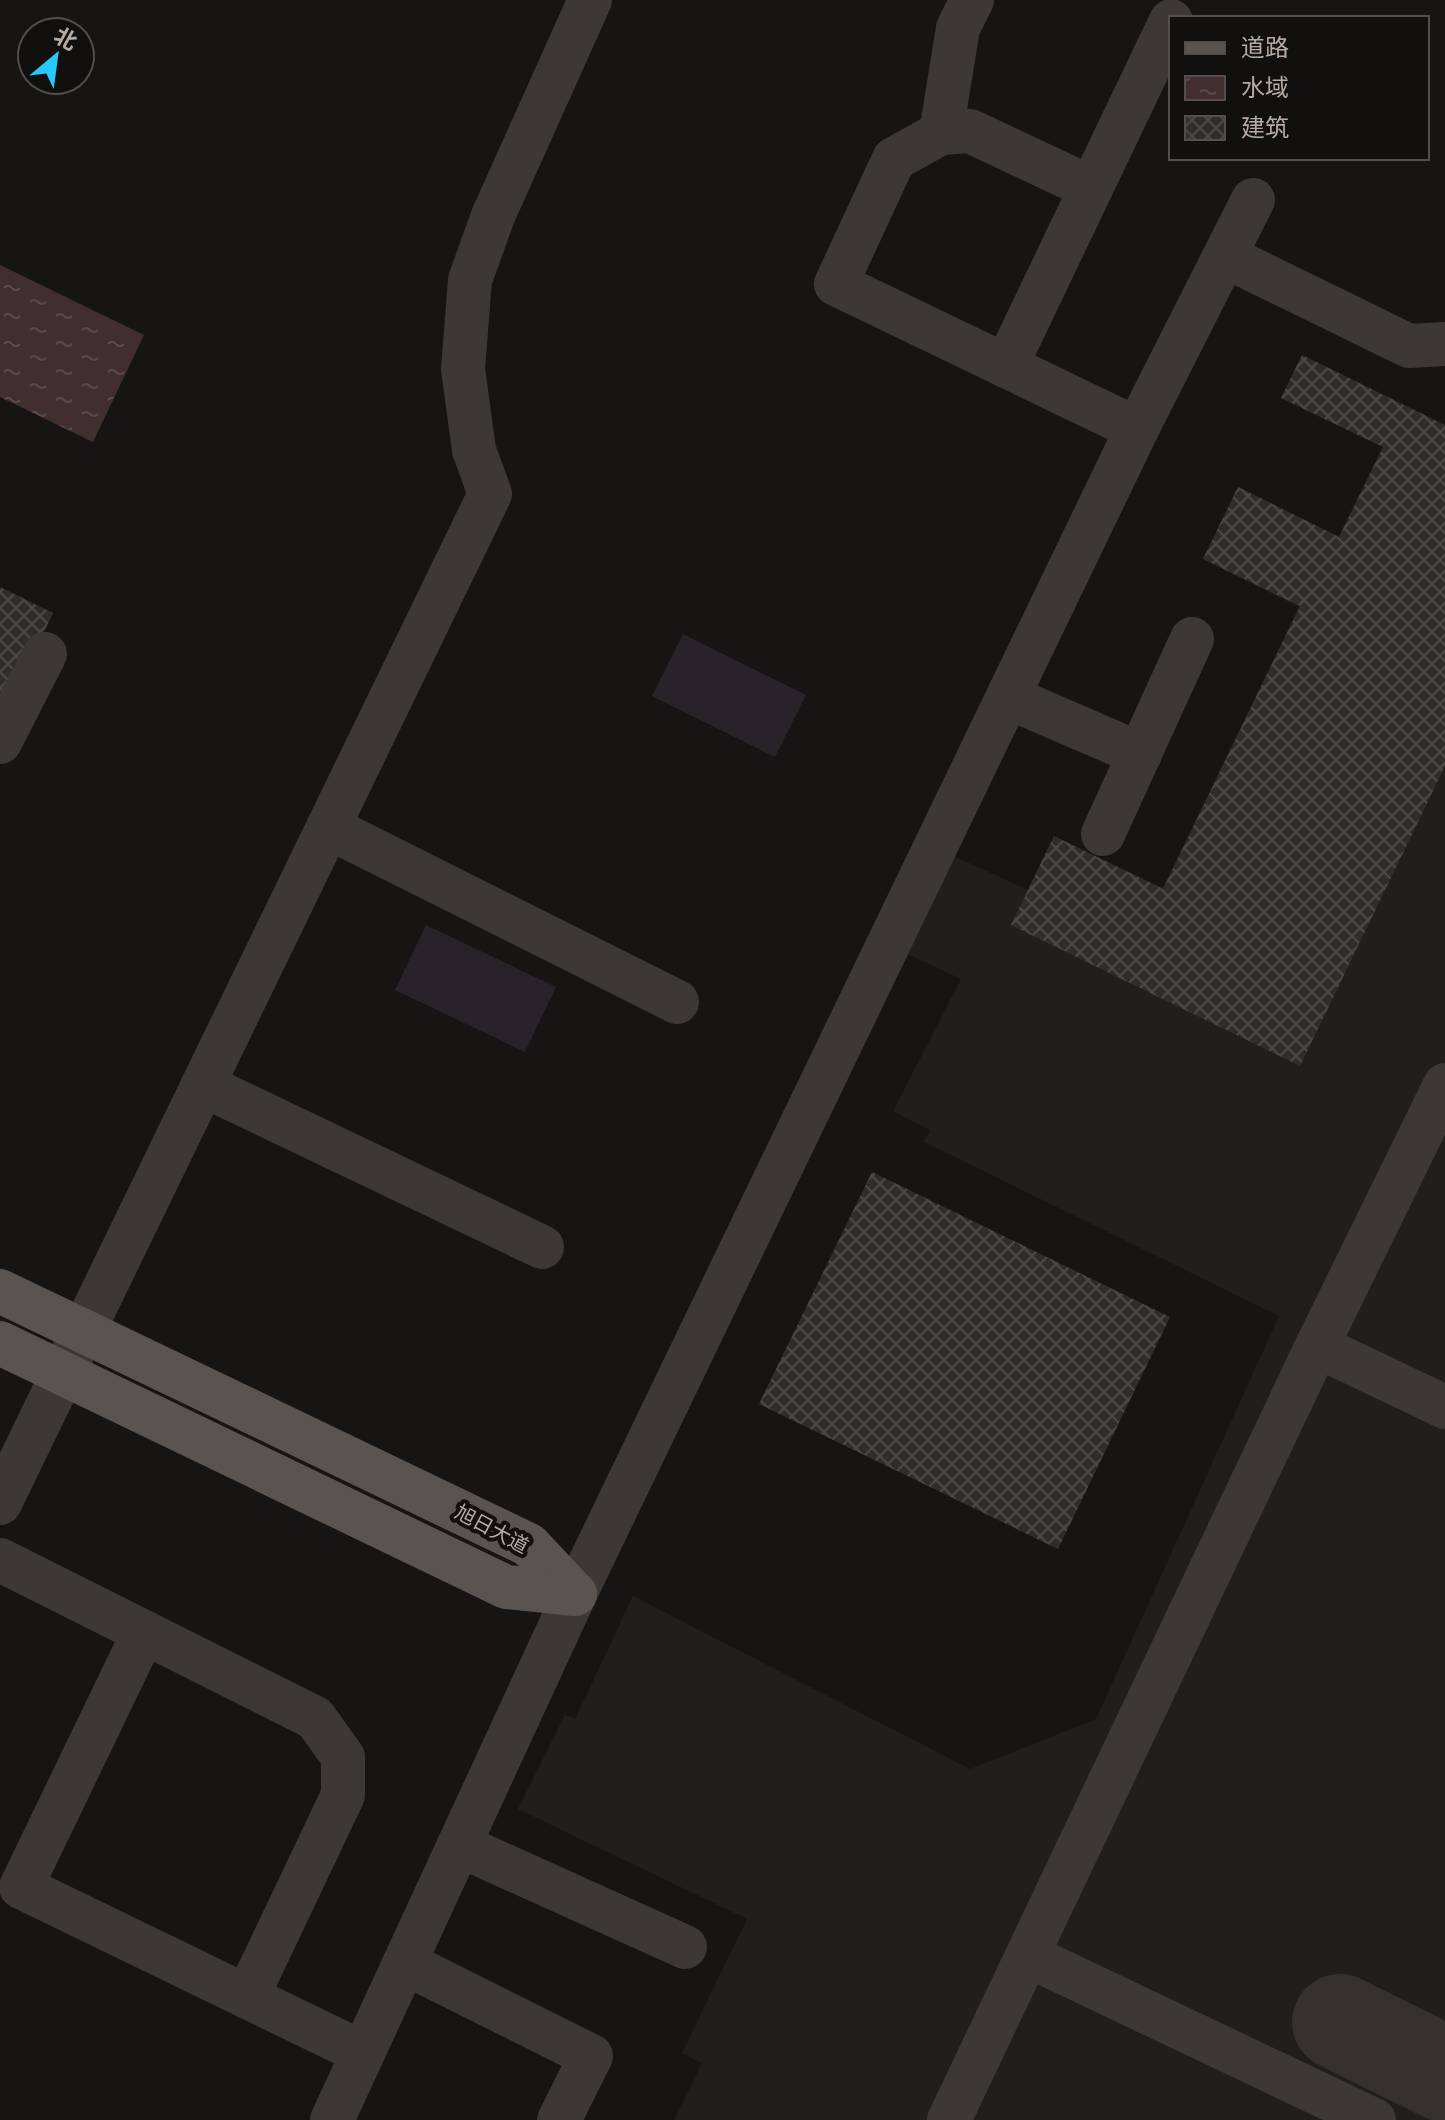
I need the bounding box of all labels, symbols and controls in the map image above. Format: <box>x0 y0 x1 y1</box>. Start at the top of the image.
north arrow <box>16 16 96 96</box>
legend <box>1169 16 1429 160</box>
text: 北 <box>50 21 82 55</box>
text: 道路 <box>1241 32 1289 61</box>
text: 水域 <box>1241 72 1289 101</box>
text: 建筑 <box>1241 112 1289 141</box>
street label: 旭日大道 <box>452 1499 533 1557</box>

